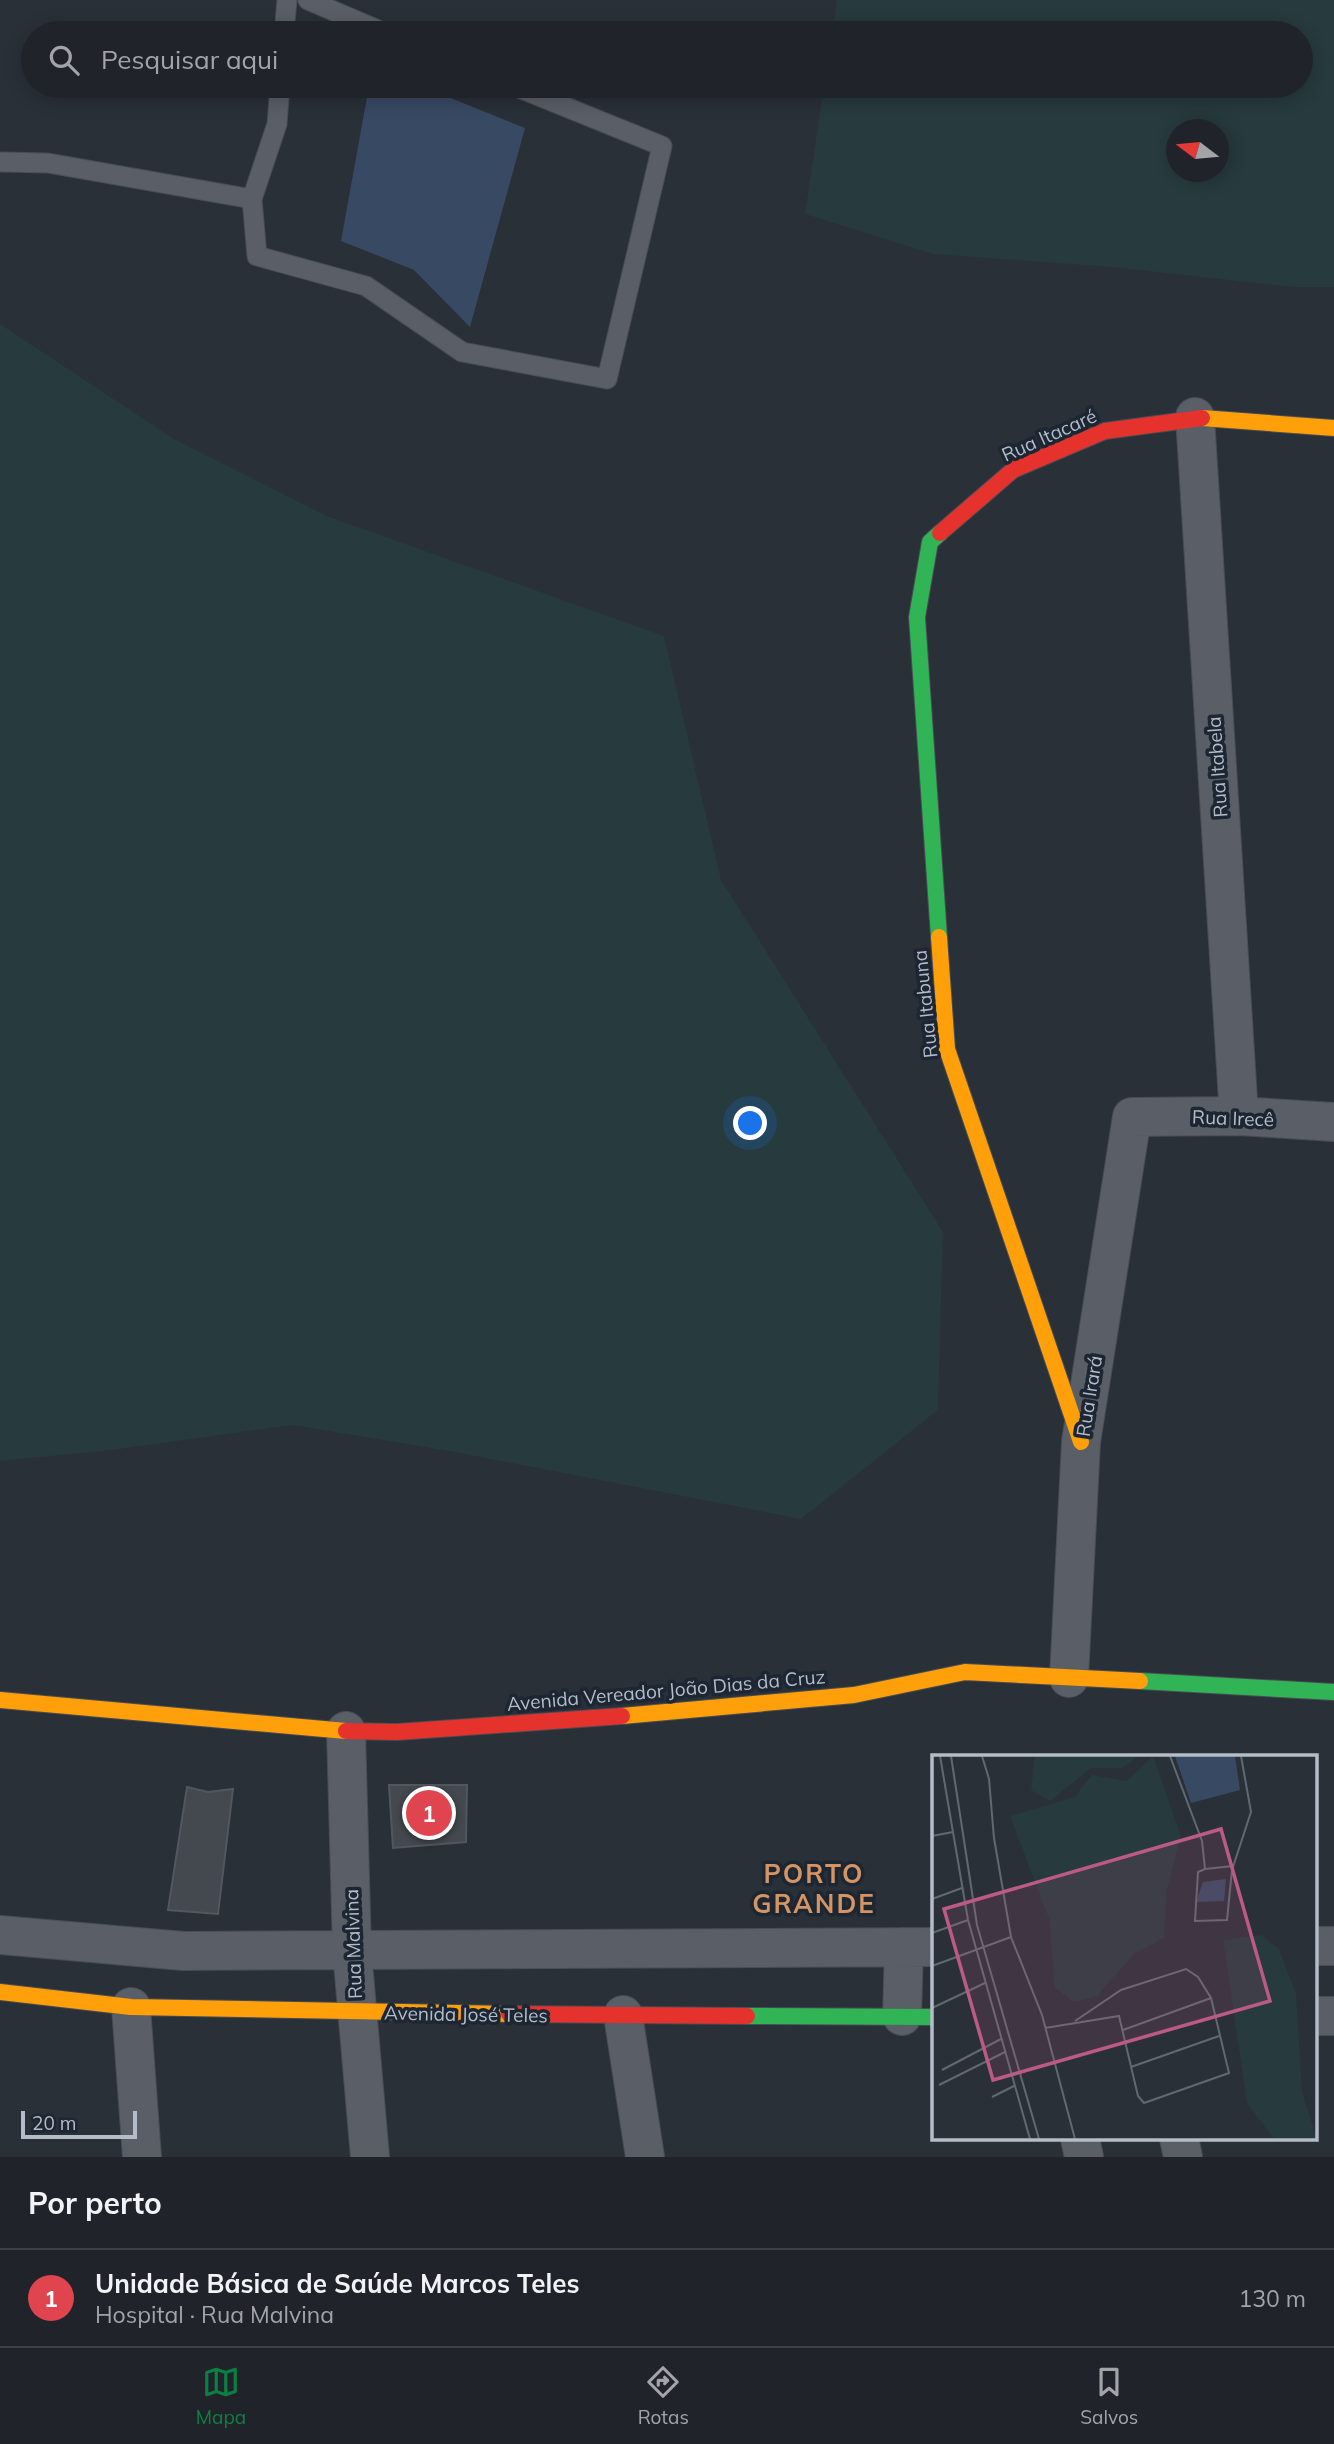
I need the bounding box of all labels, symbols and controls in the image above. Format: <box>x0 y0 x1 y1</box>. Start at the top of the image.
search box <box>21 21 1313 98</box>
icon: search <box>45 41 83 79</box>
text: Pesquisar aqui <box>101 43 278 76</box>
north arrow <box>1166 119 1229 182</box>
street label: Rua Itacaré <box>998 403 1100 467</box>
street label: Rua Itabela <box>1202 716 1232 818</box>
street label: Rua Itabuna <box>907 949 943 1059</box>
street label: Rua Irecê <box>1192 1105 1274 1131</box>
your location <box>733 1106 767 1140</box>
street label: Rua Irará <box>1071 1354 1107 1438</box>
street label: Avenida Vereador João Dias da Cruz <box>506 1664 826 1716</box>
inset map <box>932 1755 1316 2140</box>
pin: 1 <box>406 1787 452 1839</box>
district label: PORTO GRANDE <box>752 1857 876 1920</box>
street label: Rua Malvina <box>339 1889 367 1999</box>
street label: Avenida José Teles <box>384 2001 548 2027</box>
scale bar <box>21 2108 136 2140</box>
text: 20 m <box>32 2111 76 2135</box>
text: Por perto <box>28 2184 162 2222</box>
text: Unidade Básica de Saúde Marcos Teles <box>95 2267 579 2300</box>
text: 1 <box>44 2284 58 2313</box>
text: 130 m <box>1238 2284 1306 2313</box>
text: Hospital · Rua Malvina <box>95 2300 334 2329</box>
tab: Mapa <box>196 2363 246 2429</box>
tab: Rotas <box>638 2363 689 2429</box>
tab: Salvos <box>1080 2363 1138 2429</box>

